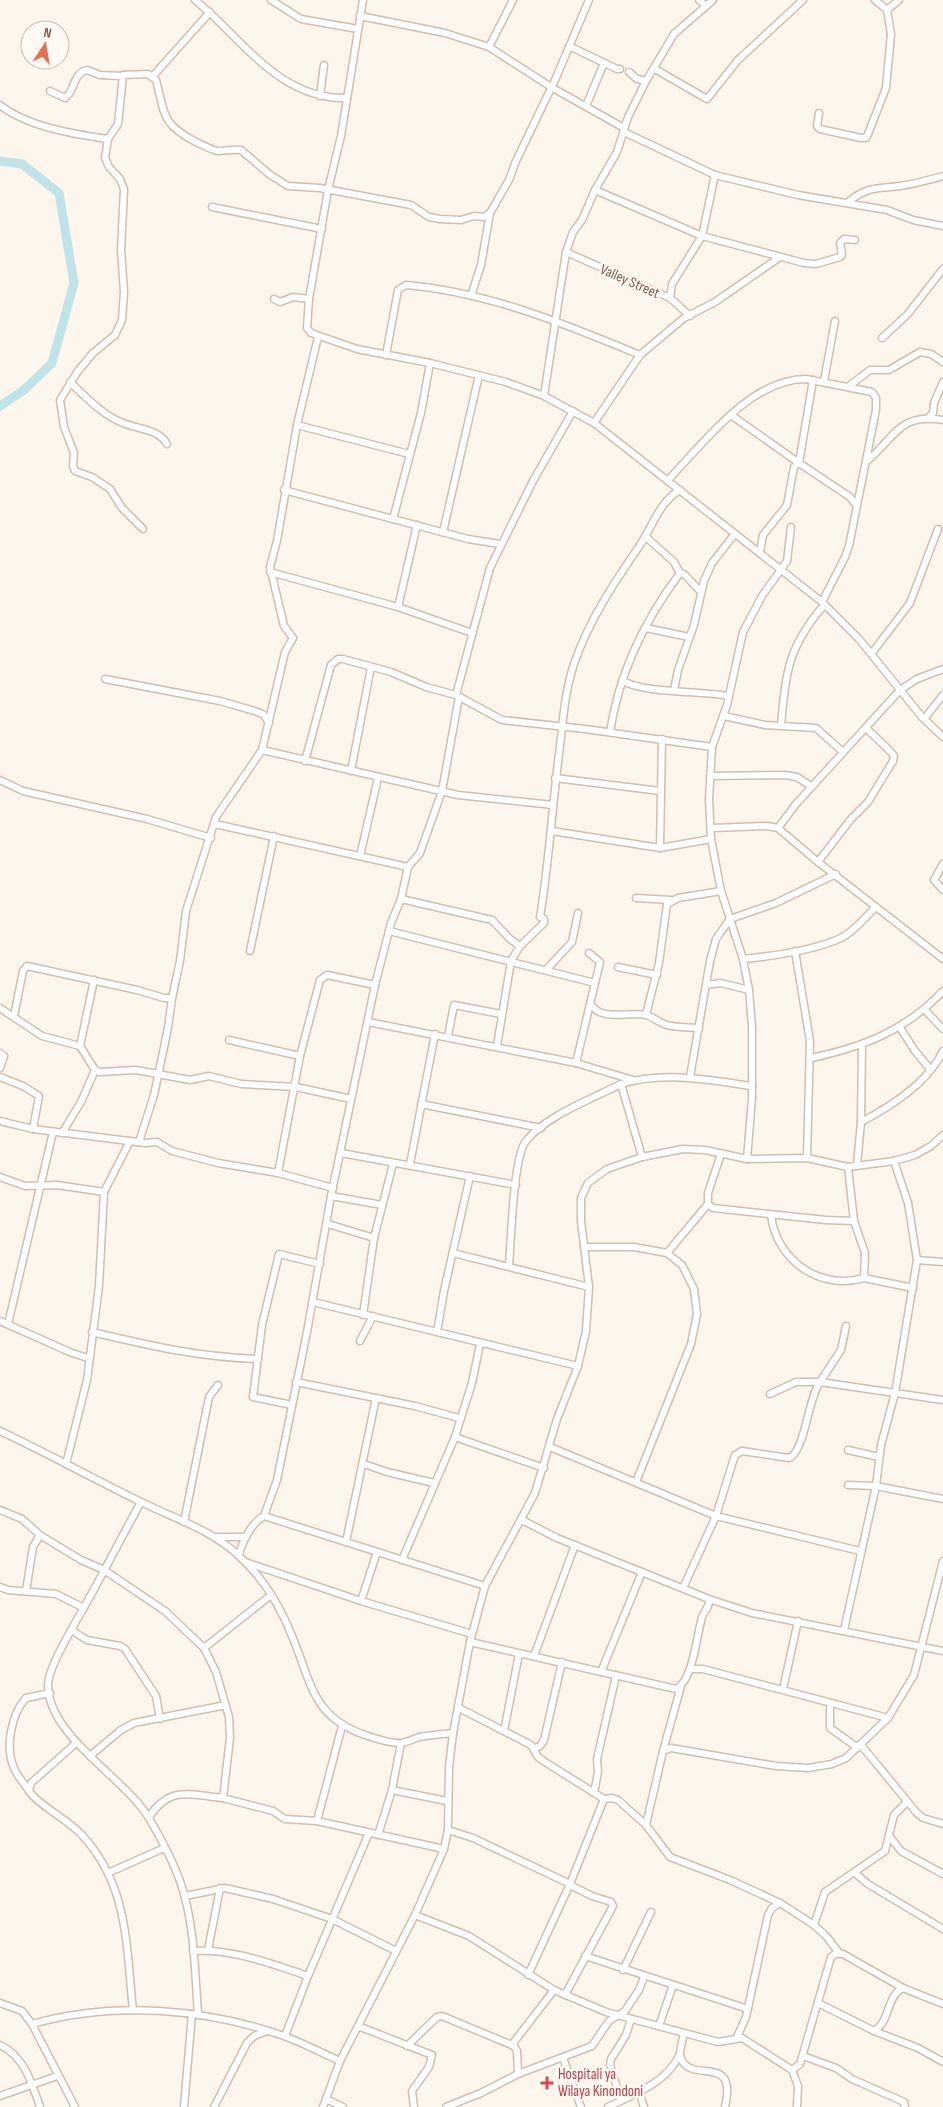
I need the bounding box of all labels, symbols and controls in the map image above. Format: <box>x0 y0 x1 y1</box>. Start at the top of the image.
north arrow <box>20 20 70 70</box>
text: N <box>42 24 53 42</box>
street label: Valley Street <box>597 260 663 303</box>
place label: Hospitali ya Wilaya Kinondoni <box>558 2065 643 2101</box>
marker: Hospitali ya Wilaya Kinondoni <box>540 2076 554 2090</box>

